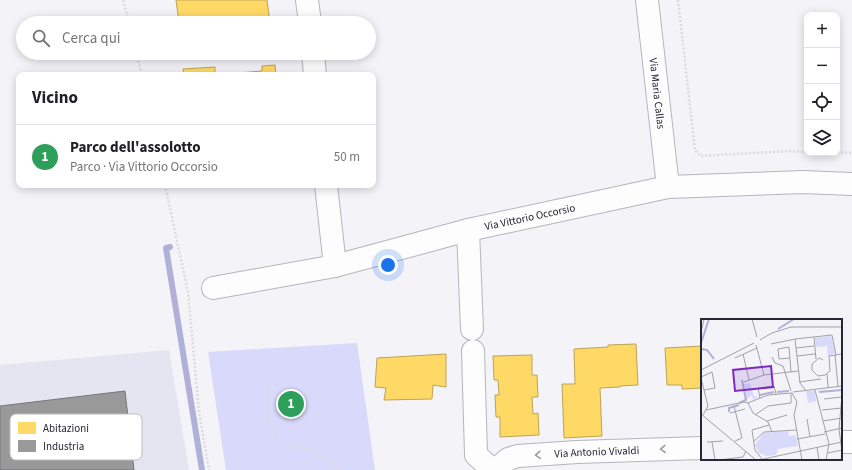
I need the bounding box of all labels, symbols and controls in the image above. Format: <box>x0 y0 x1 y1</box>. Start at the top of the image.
map controls <box>804 12 840 156</box>
button: + <box>804 12 840 48</box>
search box <box>16 16 376 60</box>
icon: search <box>30 27 52 49</box>
text: Cerca qui <box>62 28 121 49</box>
button: − <box>804 48 840 84</box>
street label: Via Maria Callas <box>646 57 668 130</box>
button: locate <box>804 84 840 120</box>
text: Vicino <box>32 86 78 110</box>
button: layers <box>804 120 840 156</box>
text: Parco dell'assolotto <box>70 137 201 158</box>
text: 1 <box>42 148 48 166</box>
text: 50 m <box>334 148 360 166</box>
text: Parco · Via Vittorio Occorsio <box>70 158 218 176</box>
street label: Via Vittorio Occorsio <box>483 200 577 234</box>
your location <box>378 255 398 275</box>
inset map <box>701 319 842 460</box>
pin: 1 <box>278 389 304 419</box>
legend <box>10 414 142 460</box>
text: Abitazioni <box>43 421 89 436</box>
text: Industria <box>43 439 84 454</box>
street label: Via Antonio Vivaldi <box>554 443 640 462</box>
one-way arrow <box>660 445 666 454</box>
one-way arrow <box>535 450 541 459</box>

